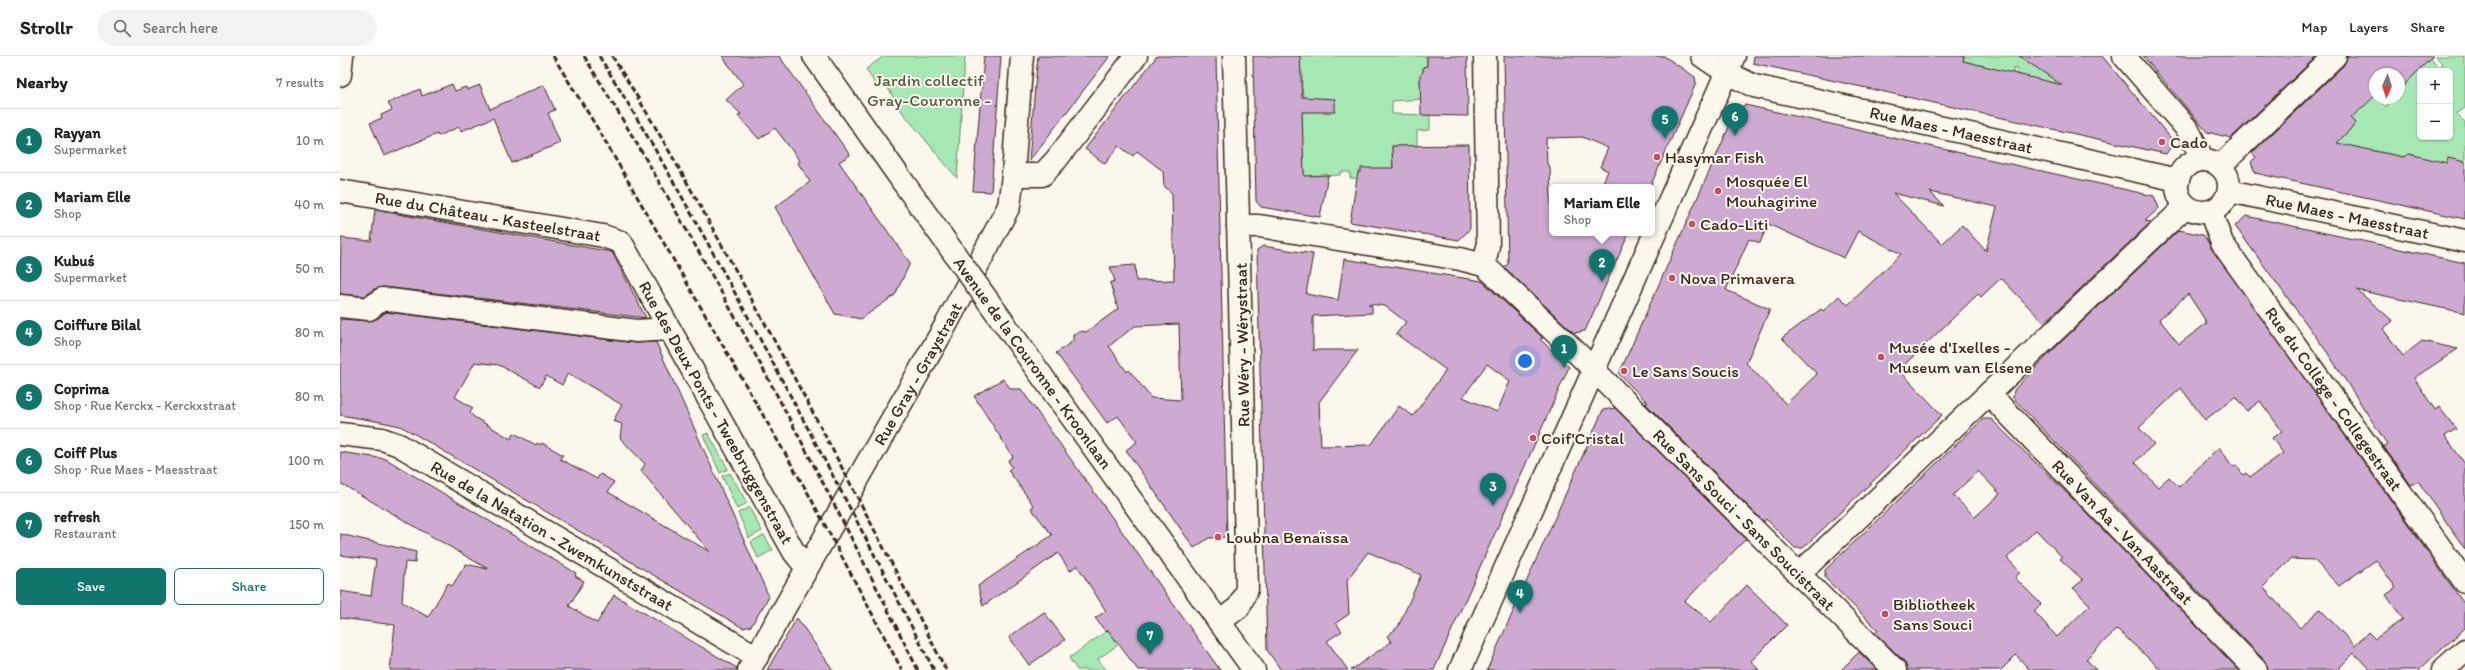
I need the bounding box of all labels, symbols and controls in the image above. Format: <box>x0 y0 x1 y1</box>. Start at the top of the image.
search box <box>97 10 377 46</box>
text: Strollr <box>20 16 73 39</box>
icon: search <box>111 17 133 39</box>
text: Search here <box>143 19 218 37</box>
text: Map <box>2302 19 2327 36</box>
text: Layers <box>2349 19 2388 36</box>
text: Share <box>2410 19 2445 36</box>
north arrow <box>2369 68 2405 104</box>
map controls <box>2417 68 2453 140</box>
button: + <box>2417 68 2453 104</box>
park label: Jardin collectif Gray-Couronne - <box>867 70 991 110</box>
text: Nearby <box>16 72 68 92</box>
text: 7 results <box>276 75 324 90</box>
street label: Rue Maes - Maesstraat <box>1868 102 2035 158</box>
pin: 6 <box>1722 103 1748 136</box>
button: − <box>2417 104 2453 140</box>
pin: 5 <box>1652 106 1678 139</box>
text: Rayyan <box>54 124 101 142</box>
place label: Cado <box>2170 132 2208 152</box>
text: 1 <box>26 133 32 148</box>
text: 10 m <box>296 133 324 148</box>
marker: Cado <box>2157 137 2167 147</box>
text: Supermarket <box>54 142 127 157</box>
place label: Hasymar Fish <box>1665 147 1764 167</box>
marker: Hasymar Fish <box>1652 152 1662 162</box>
place label: Mosquée El Mouhagirine <box>1726 171 1817 211</box>
popup <box>1549 184 1655 236</box>
marker: Mosquée El Mouhagirine <box>1713 186 1723 196</box>
street label: Rue du Château - Kasteelstraat <box>373 187 602 245</box>
text: Mariam Elle <box>54 188 131 206</box>
street label: Rue Maes - Maesstraat <box>2264 189 2431 243</box>
text: Mariam Elle <box>1564 194 1640 212</box>
text: 2 <box>26 197 32 212</box>
text: 40 m <box>294 197 324 212</box>
text: Shop <box>54 206 81 221</box>
text: Shop <box>1564 212 1591 227</box>
place label: Cado-Liti <box>1700 214 1768 234</box>
marker: Cado-Liti <box>1687 219 1697 229</box>
pin: 2 <box>1589 249 1615 282</box>
text: Kubuś <box>54 252 94 270</box>
street label: Avenue de la Couronne - Kroonlaan <box>949 253 1117 473</box>
text: 3 <box>25 261 33 276</box>
text: 50 m <box>295 261 324 276</box>
street label: Rue Wéry - Wérystraat <box>1231 262 1253 427</box>
place label: Nova Primavera <box>1680 268 1795 288</box>
text: Supermarket <box>54 270 127 285</box>
marker: Nova Primavera <box>1667 273 1677 283</box>
street label: Rue des Deux Ponts - Tweebruggenstraat <box>635 277 798 548</box>
street label: Rue Gray - Graystraat <box>869 298 966 449</box>
street label: Rue du Collège - Collegestraat <box>2261 303 2406 495</box>
text: Coiffure Bilal <box>54 316 141 334</box>
text: 4 <box>25 325 33 340</box>
text: 80 m <box>295 325 324 340</box>
text: Shop <box>54 334 81 349</box>
pin: 1 <box>1551 335 1577 368</box>
place label: Musée d'Ixelles - Museum van Elsene <box>1889 337 2032 377</box>
your location <box>1515 351 1535 371</box>
marker: Musée d'Ixelles - Museum van Elsene <box>1876 352 1886 362</box>
place label: Le Sans Soucis <box>1632 361 1739 381</box>
marker: Le Sans Soucis <box>1619 366 1629 376</box>
text: Coprima <box>54 380 109 398</box>
text: 5 <box>26 389 32 404</box>
text: 80 m <box>295 389 324 404</box>
text: Shop · Rue Kerckx - Kerckxstraat <box>54 398 236 413</box>
street label: Rue Sans Souci - Sans Soucistraat <box>1649 425 1839 615</box>
place label: Coif'Cristal <box>1541 428 1624 448</box>
marker: Coif'Cristal <box>1528 433 1538 443</box>
text: Coiff Plus <box>54 444 117 462</box>
text: 6 <box>26 453 32 468</box>
text: 100 m <box>288 453 324 468</box>
street label: Rue Van Aa - Van Aastraat <box>2048 455 2198 609</box>
street label: Rue de la Natation - Zwemkunststraat <box>427 456 677 615</box>
text: Shop · Rue Maes - Maesstraat <box>54 462 217 477</box>
pin: 3 <box>1480 473 1506 506</box>
text: refresh <box>54 508 100 526</box>
text: 7 <box>26 517 32 532</box>
text: 150 m <box>289 517 324 532</box>
text: Restaurant <box>54 526 116 541</box>
place label: Loubna Benaïssa <box>1226 527 1349 547</box>
marker: Loubna Benaïssa <box>1213 532 1223 542</box>
button: Save <box>16 568 166 605</box>
button: Share <box>174 568 324 605</box>
pin: 4 <box>1507 580 1533 613</box>
place label: Bibliotheek Sans Souci <box>1893 594 1976 634</box>
marker: Bibliotheek Sans Souci <box>1880 609 1890 619</box>
pin: 7 <box>1137 622 1163 655</box>

